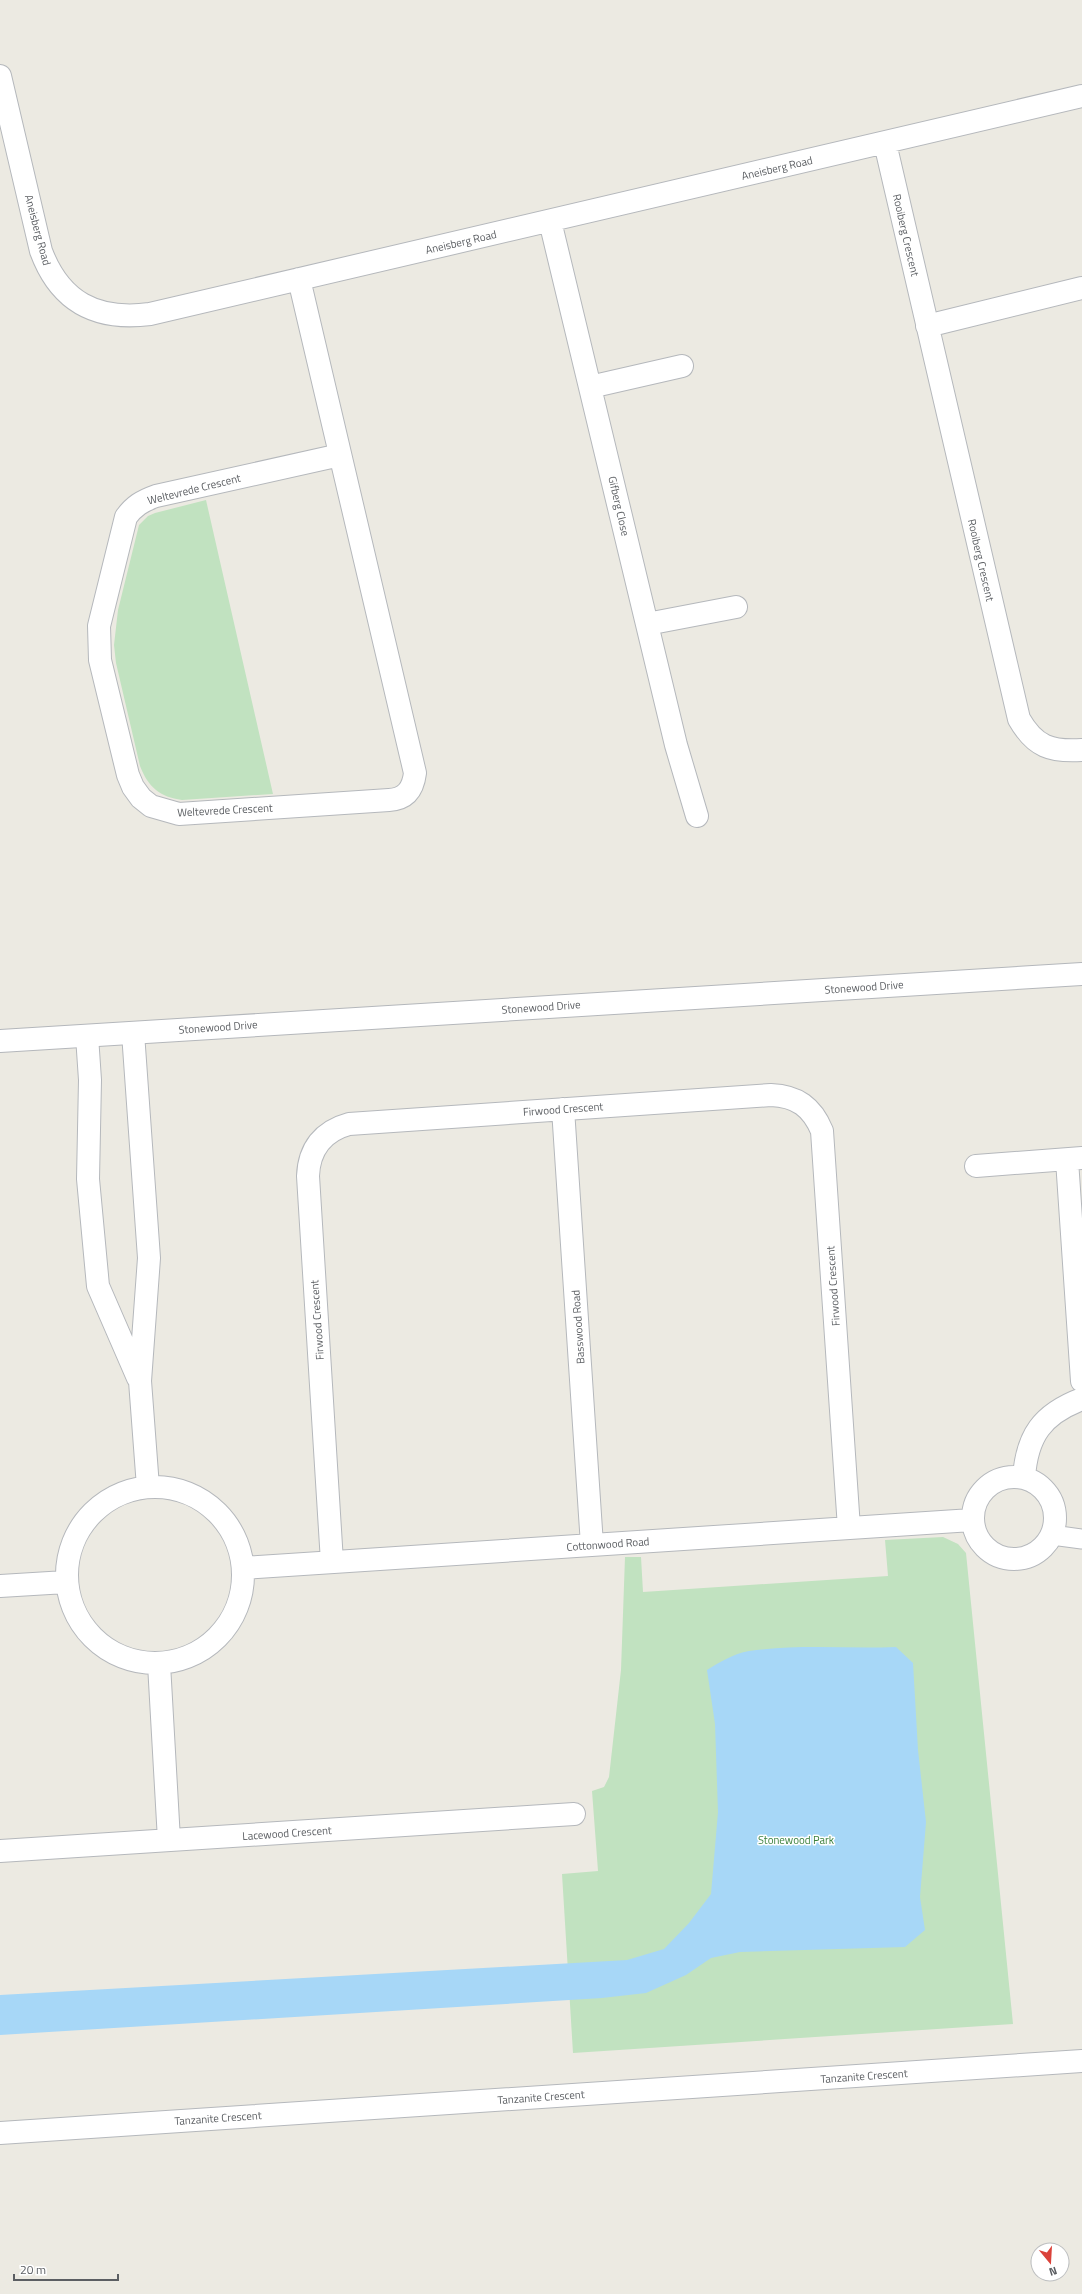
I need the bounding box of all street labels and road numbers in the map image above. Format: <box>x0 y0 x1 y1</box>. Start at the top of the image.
street label: Aneisberg Road <box>740 152 814 184</box>
street label: Rooiberg Crescent <box>889 192 923 278</box>
street label: Aneisberg Road <box>21 193 55 267</box>
street label: Aneisberg Road <box>424 226 498 258</box>
street label: Weltevrede Crescent <box>146 470 242 508</box>
street label: Gifberg Close <box>604 474 634 538</box>
street label: Rooiberg Crescent <box>964 517 998 603</box>
street label: Weltevrede Crescent <box>177 800 273 820</box>
street label: Stonewood Drive <box>824 976 904 998</box>
street label: Stonewood Drive <box>501 996 581 1018</box>
street label: Stonewood Drive <box>178 1016 258 1038</box>
street label: Firwood Crescent <box>522 1098 604 1120</box>
street label: Firwood Crescent <box>822 1245 844 1327</box>
street label: Firwood Crescent <box>306 1279 328 1361</box>
street label: Basswood Road <box>567 1289 589 1365</box>
street label: Cottonwood Road <box>566 1533 650 1555</box>
street label: Lacewood Crescent <box>242 1822 332 1844</box>
street label: Tanzanite Crescent <box>820 2065 908 2087</box>
street label: Tanzanite Crescent <box>497 2086 585 2108</box>
street label: Tanzanite Crescent <box>174 2107 262 2129</box>

